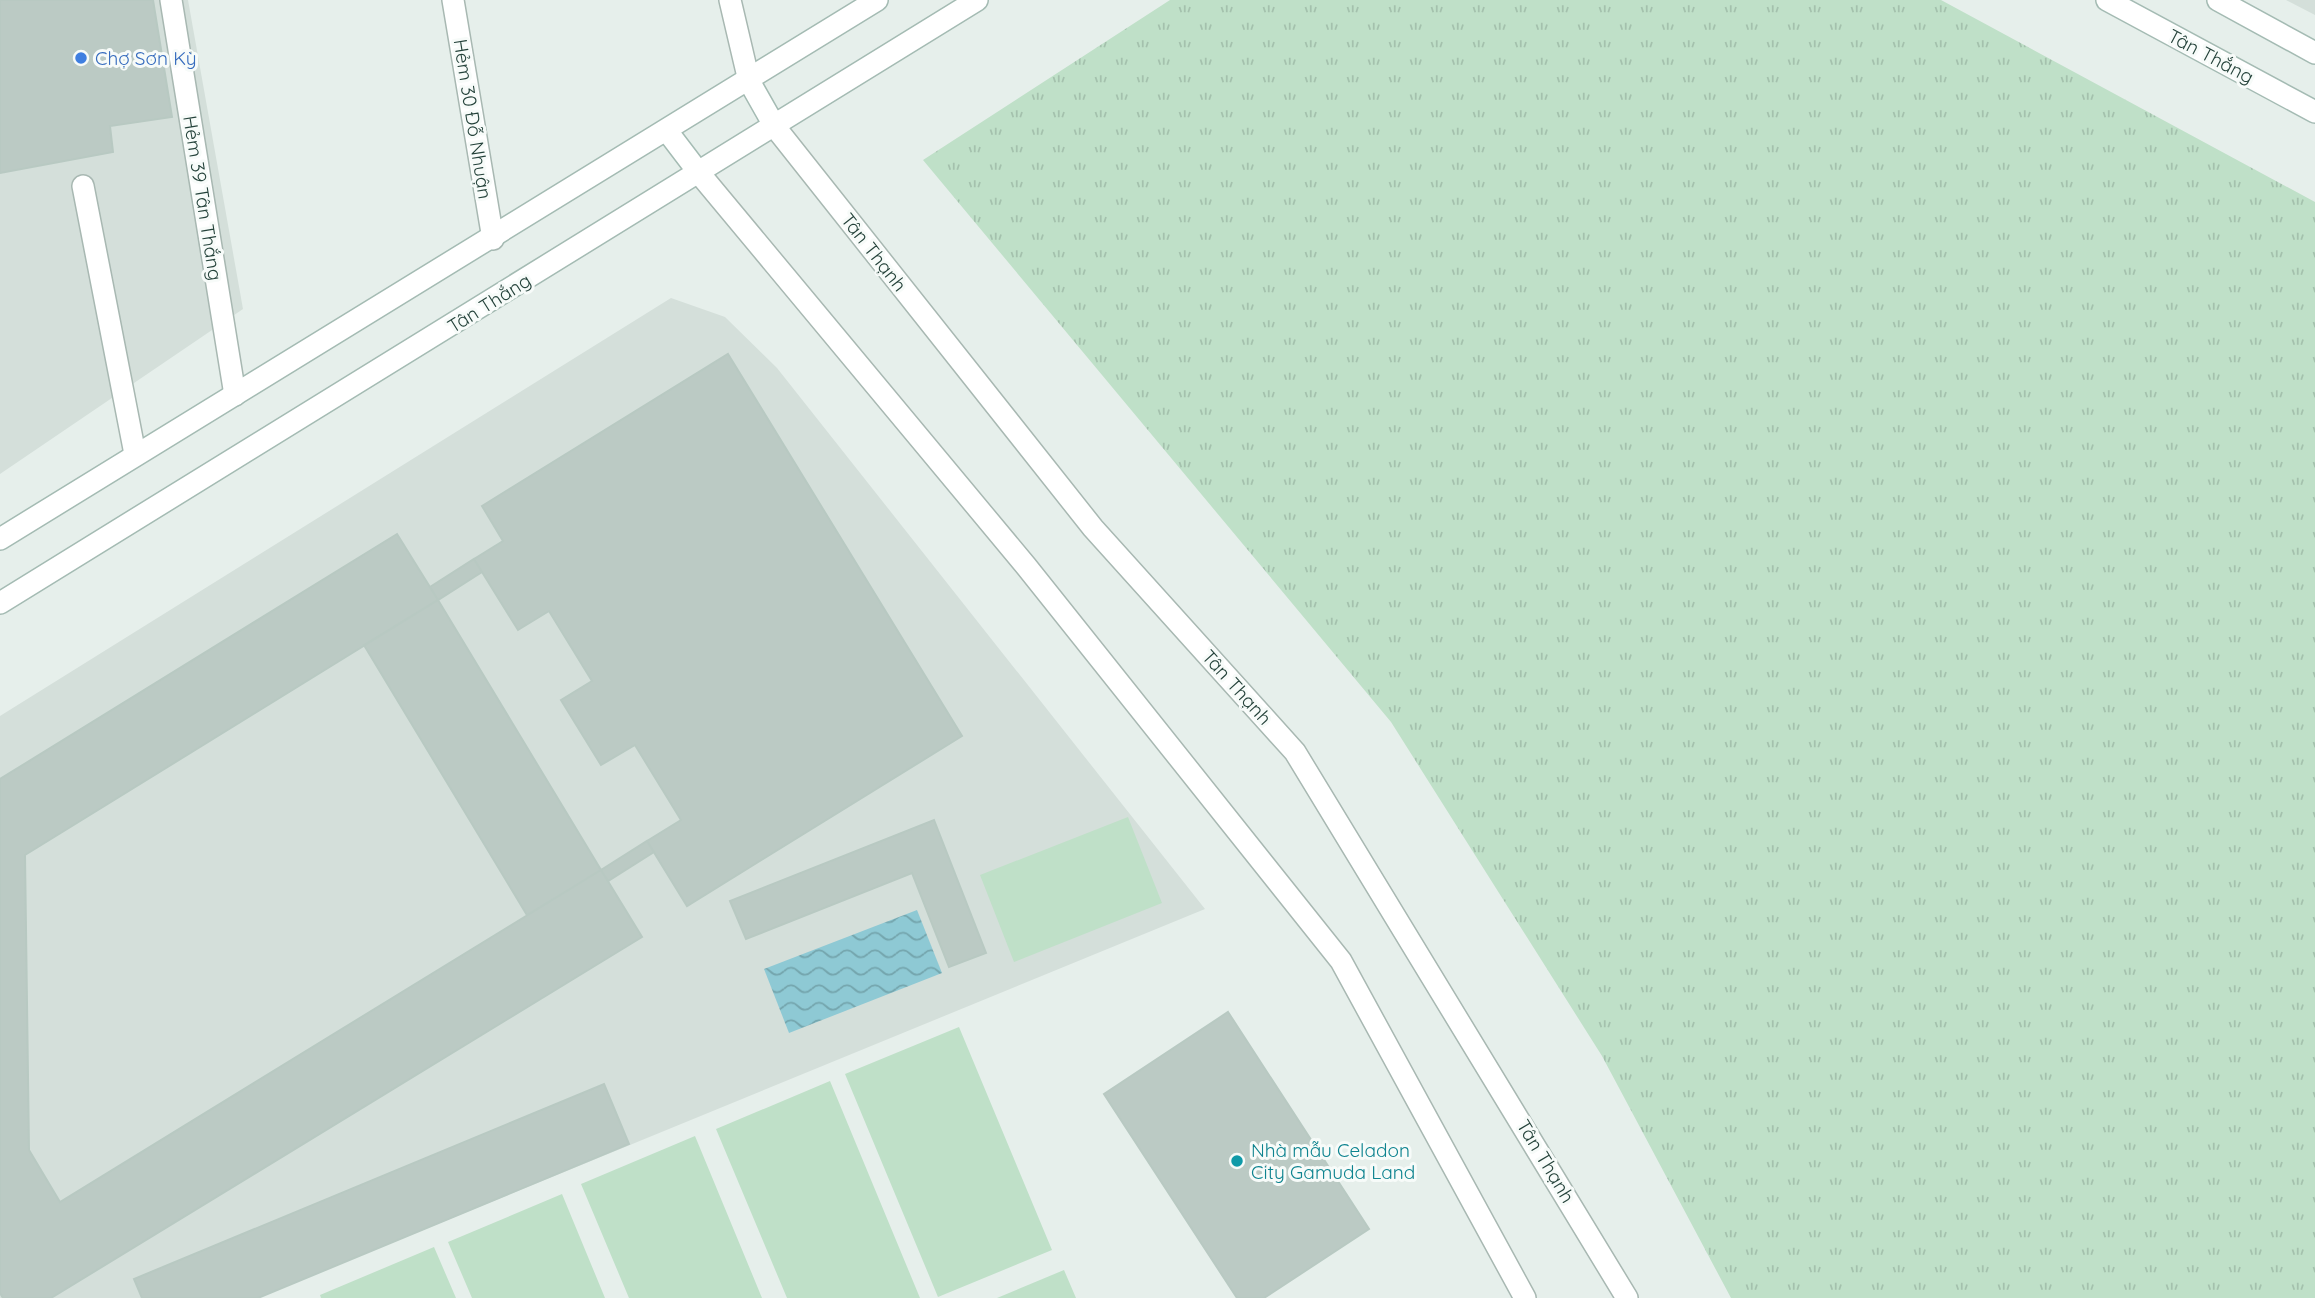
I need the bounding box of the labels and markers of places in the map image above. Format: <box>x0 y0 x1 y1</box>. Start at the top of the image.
place label: Chợ Sơn Kỳ <box>95 46 196 70</box>
marker: Chợ Sơn Kỳ <box>73 50 89 66</box>
place label: Nhà mẫu Celadon City Gamuda Land <box>1251 1138 1415 1184</box>
marker: Nhà mẫu Celadon City Gamuda Land <box>1229 1153 1245 1169</box>

